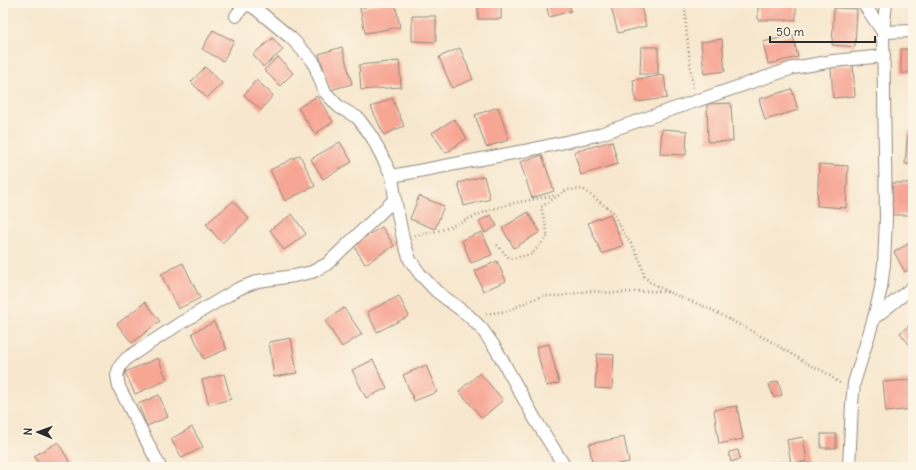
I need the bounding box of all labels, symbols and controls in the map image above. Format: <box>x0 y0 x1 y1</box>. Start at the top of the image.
scale bar <box>770 18 875 44</box>
text: 50 m <box>776 24 805 39</box>
north arrow <box>18 412 58 452</box>
text: N <box>21 428 35 436</box>

